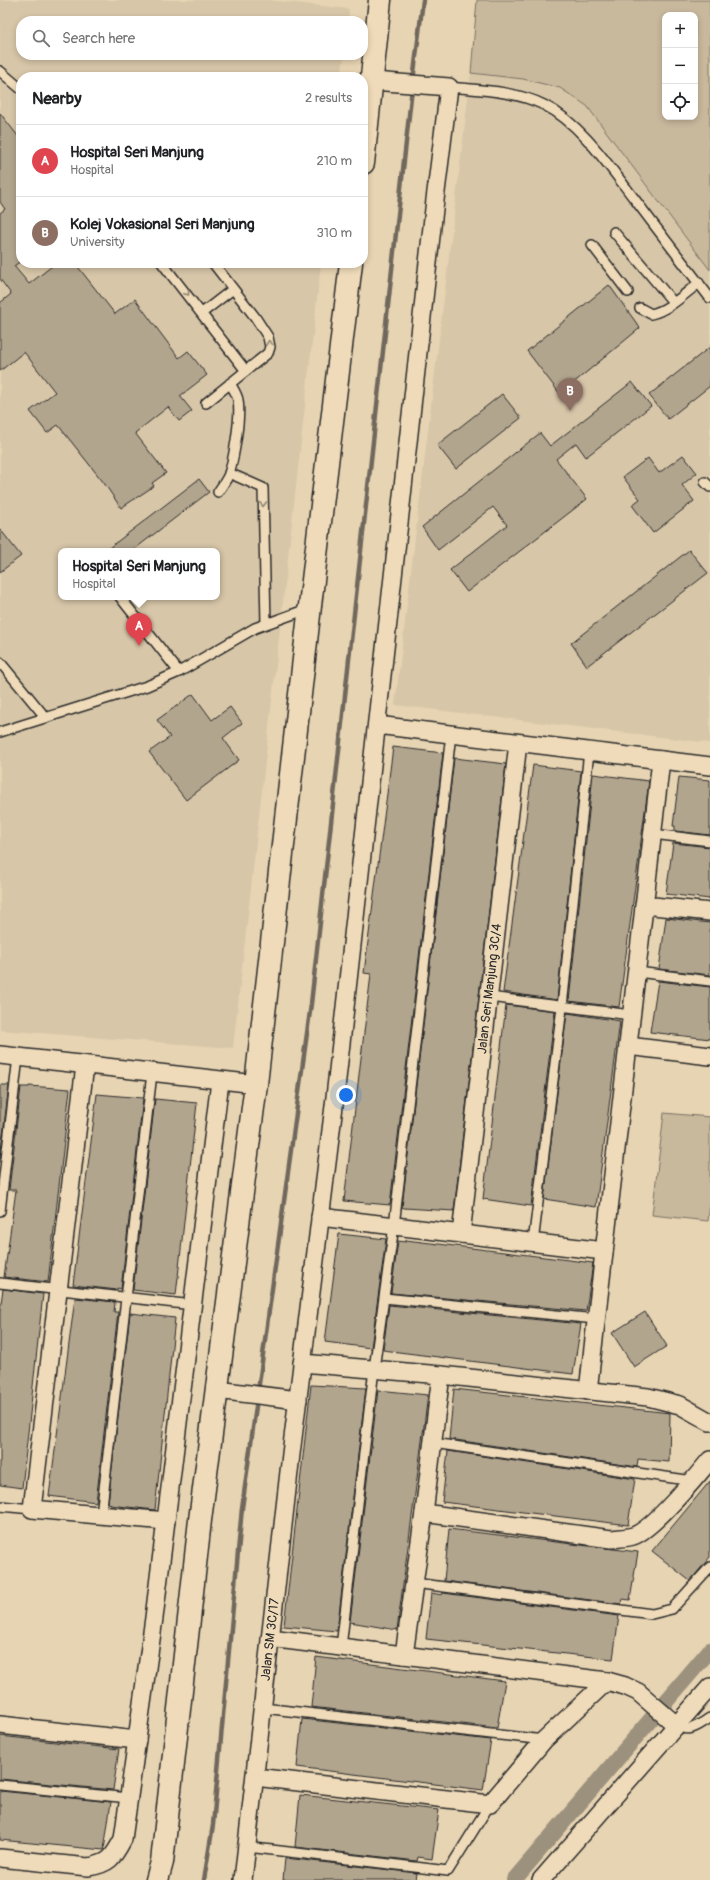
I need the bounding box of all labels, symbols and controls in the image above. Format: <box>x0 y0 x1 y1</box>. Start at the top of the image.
map controls <box>662 12 698 120</box>
button: + <box>662 12 698 48</box>
search box <box>16 16 368 60</box>
icon: search <box>30 27 52 49</box>
text: Search here <box>62 29 135 48</box>
button: − <box>662 48 698 84</box>
button: locate <box>662 84 698 120</box>
text: Nearby <box>32 88 81 109</box>
text: 2 results <box>305 90 352 106</box>
text: Hospital Seri Manjung <box>70 143 204 162</box>
text: A <box>41 153 49 169</box>
text: 210 m <box>316 153 352 169</box>
text: Hospital <box>70 162 114 178</box>
text: Kolej Vokasional Seri Manjung <box>70 215 255 234</box>
text: B <box>41 225 49 241</box>
text: 310 m <box>316 225 352 241</box>
text: University <box>70 234 124 250</box>
one-way arrow <box>182 289 189 296</box>
one-way arrow <box>265 340 274 346</box>
pin: B <box>557 378 583 411</box>
one-way arrow <box>259 501 267 507</box>
popup <box>58 548 220 600</box>
text: Hospital Seri Manjung <box>72 557 206 576</box>
text: Hospital <box>72 576 116 592</box>
pin: A <box>126 613 152 646</box>
street label: Jalan Seri Manjung 3C/4 <box>474 922 505 1055</box>
your location <box>336 1085 356 1105</box>
street label: Jalan SM 3C/17 <box>258 1597 283 1682</box>

